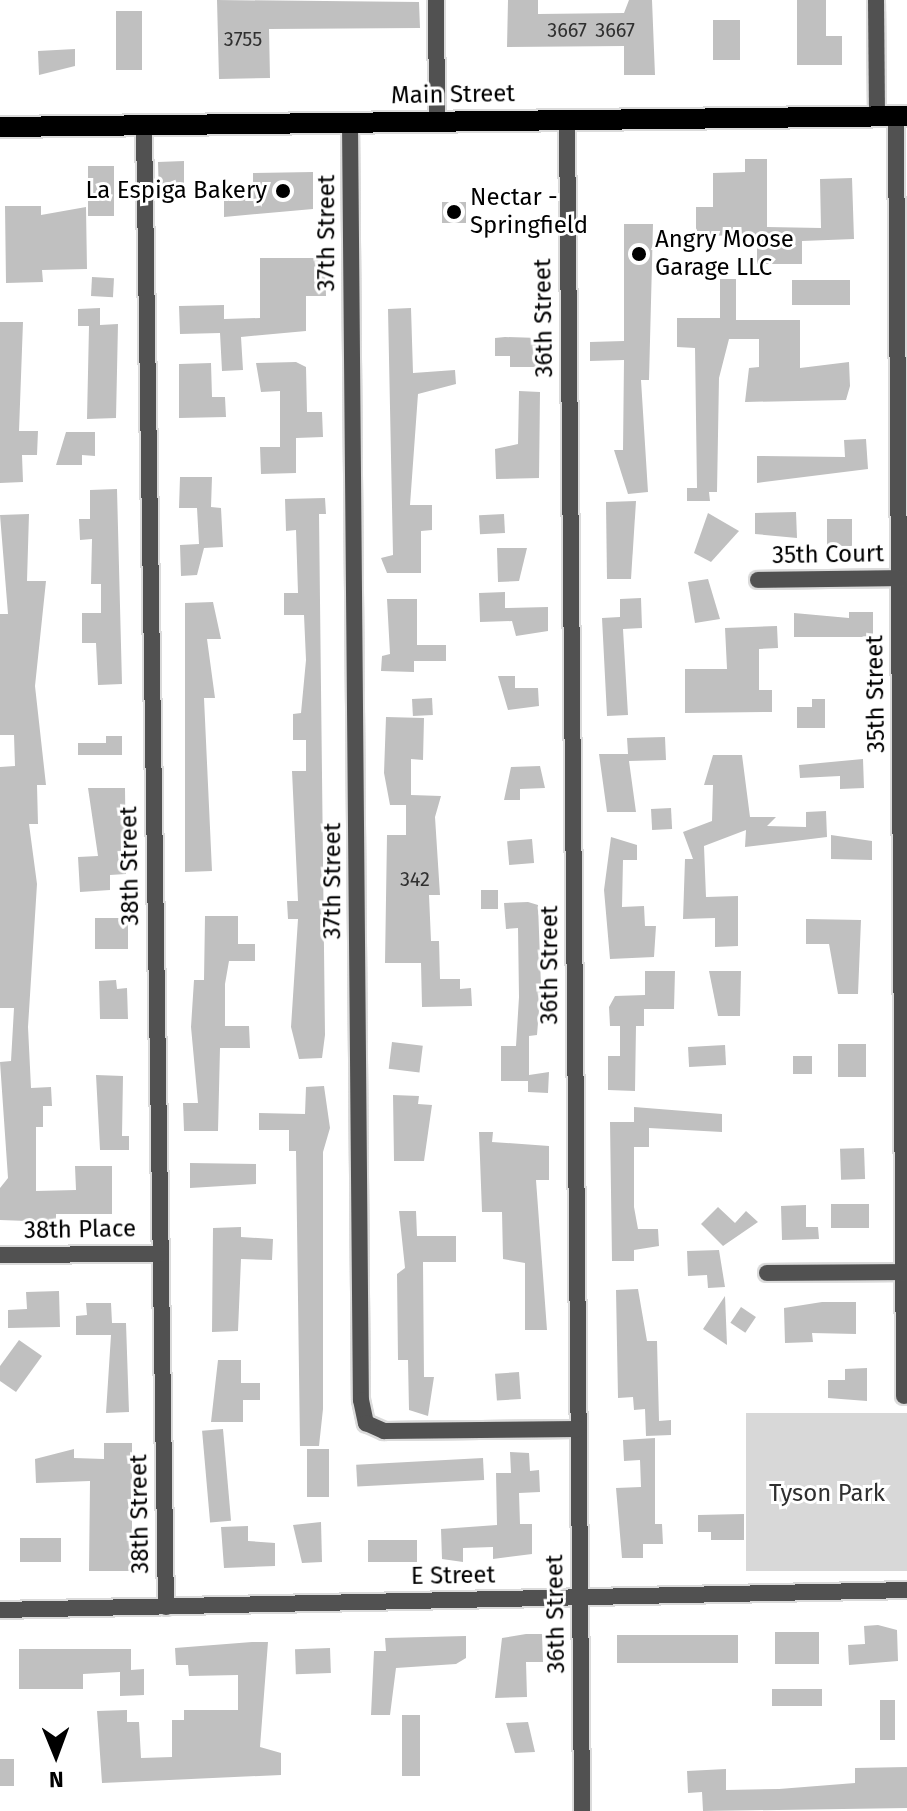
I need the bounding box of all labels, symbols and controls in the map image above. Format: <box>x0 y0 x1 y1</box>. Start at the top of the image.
house number: 3667 <box>547 18 587 42</box>
house number: 3667 <box>595 18 635 42</box>
house number: 3755 <box>224 27 262 51</box>
street label: Main Street <box>391 80 515 110</box>
street label: 37th Street <box>313 175 341 291</box>
place label: La Espiga Bakery <box>86 177 267 205</box>
marker: La Espiga Bakery <box>274 182 292 200</box>
place label: Nectar - Springfield <box>470 184 588 240</box>
marker: Nectar - Springfield <box>445 203 463 221</box>
place label: Angry Moose Garage LLC <box>655 226 794 282</box>
marker: Angry Moose Garage LLC <box>630 245 648 263</box>
street label: 36th Street <box>529 258 559 378</box>
street label: 35th Court <box>772 540 884 570</box>
street label: 35th Street <box>861 635 891 753</box>
street label: 38th Street <box>115 806 145 926</box>
street label: 37th Street <box>319 823 347 939</box>
house number: 342 <box>400 867 430 891</box>
street label: 36th Street <box>536 906 564 1024</box>
street label: 38th Place <box>24 1215 136 1245</box>
street label: 38th Street <box>125 1454 155 1574</box>
park label: Tyson Park <box>769 1480 885 1508</box>
street label: 36th Street <box>541 1554 571 1674</box>
street label: E Street <box>411 1561 495 1591</box>
north arrow <box>16 1715 96 1795</box>
text: N <box>49 1766 64 1793</box>

